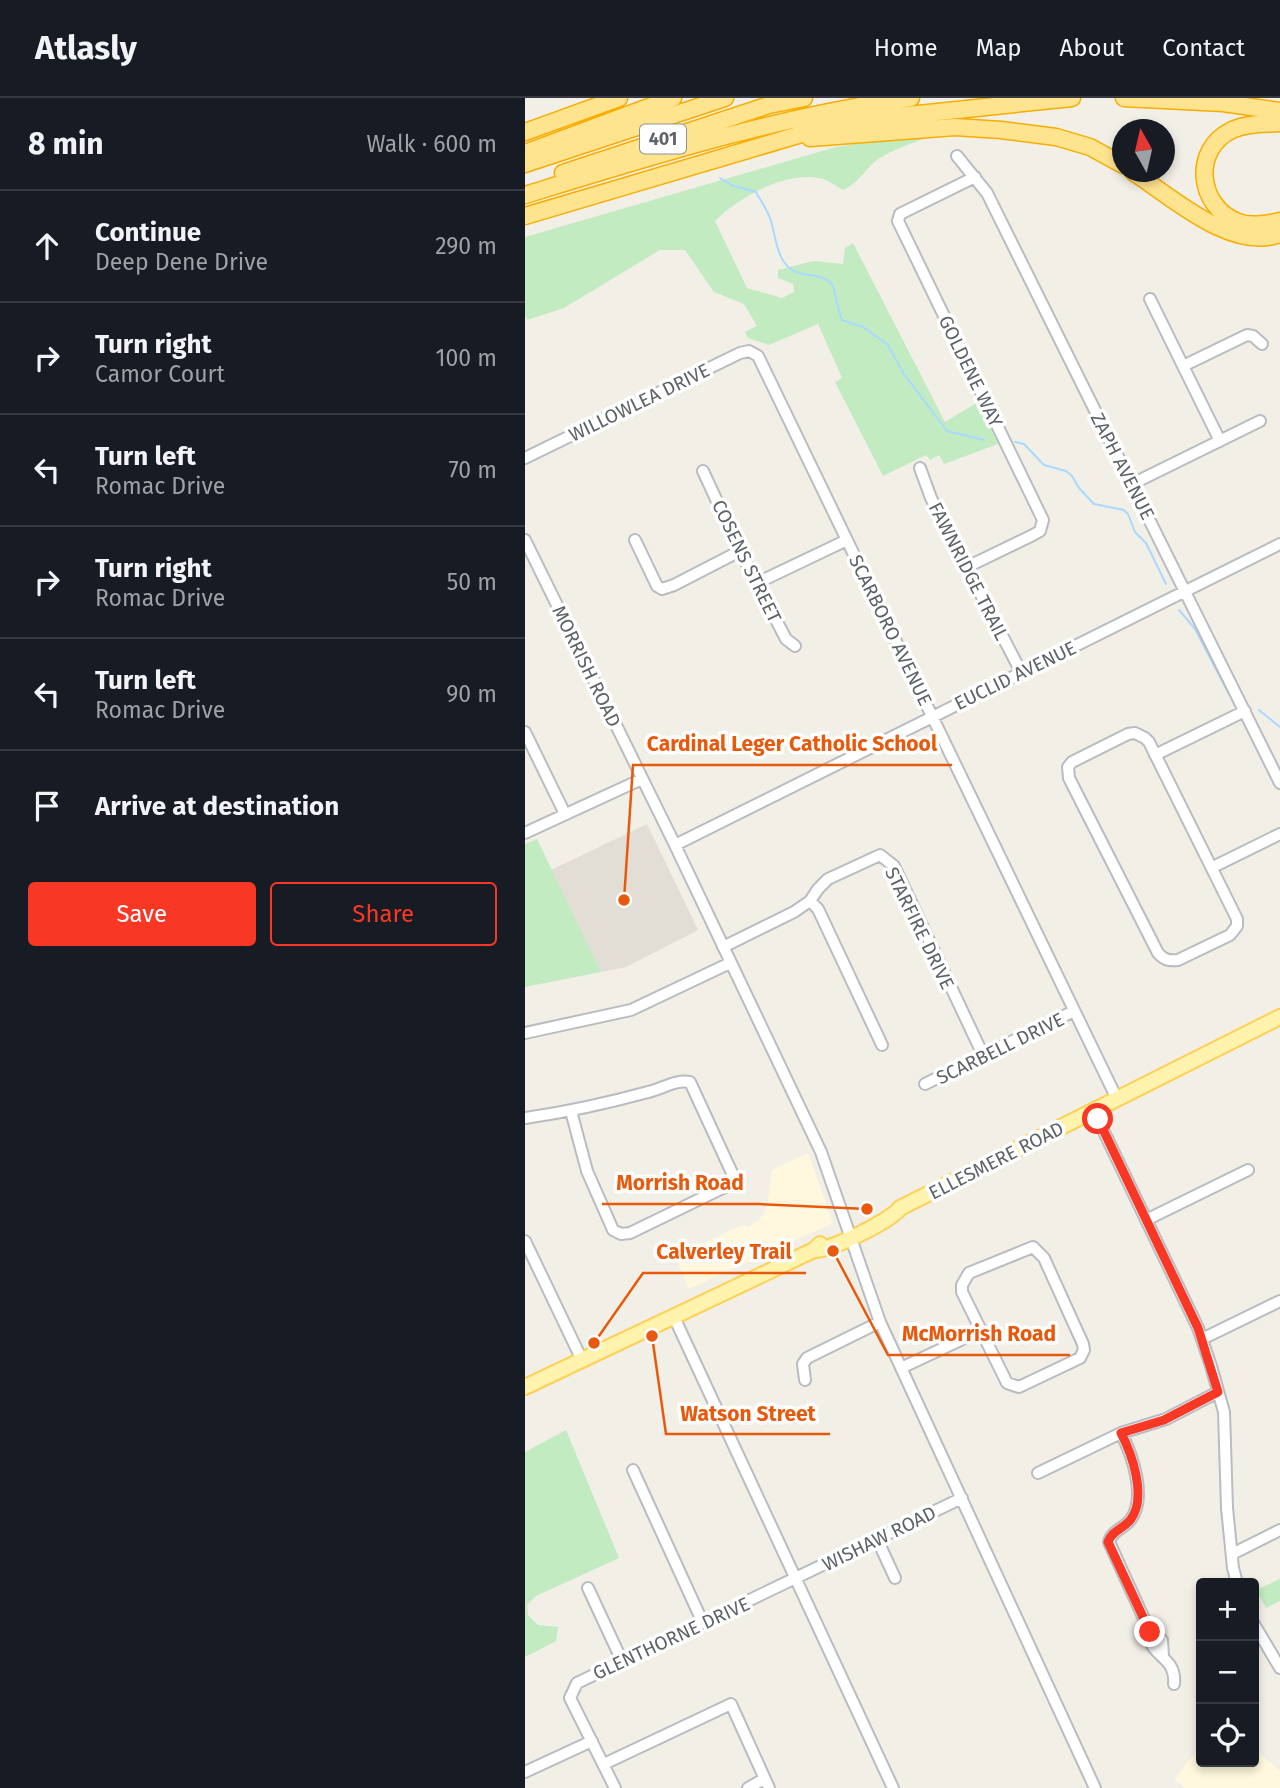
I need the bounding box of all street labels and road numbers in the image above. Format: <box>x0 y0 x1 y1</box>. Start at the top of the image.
road number: 401 <box>640 124 686 154</box>
street label: GOLDENE WAY <box>934 312 1008 431</box>
street label: WILLOWLEA DRIVE <box>565 358 713 447</box>
street label: ZAPH AVENUE <box>1086 409 1159 524</box>
street label: COSENS STREET <box>707 496 786 626</box>
street label: FAWNRIDGE TRAIL <box>924 498 1013 645</box>
street label: SCARBORO AVENUE <box>844 551 937 709</box>
street label: MORRISH ROAD <box>547 602 626 731</box>
street label: EUCLID AVENUE <box>950 636 1080 715</box>
street label: STARFIRE DRIVE <box>880 863 959 993</box>
street label: SCARBELL DRIVE <box>933 1008 1068 1089</box>
street label: ELLESMERE ROAD <box>925 1117 1068 1204</box>
street label: WISHAW ROAD <box>819 1501 940 1576</box>
street label: GLENTHORNE DRIVE <box>589 1592 753 1685</box>

